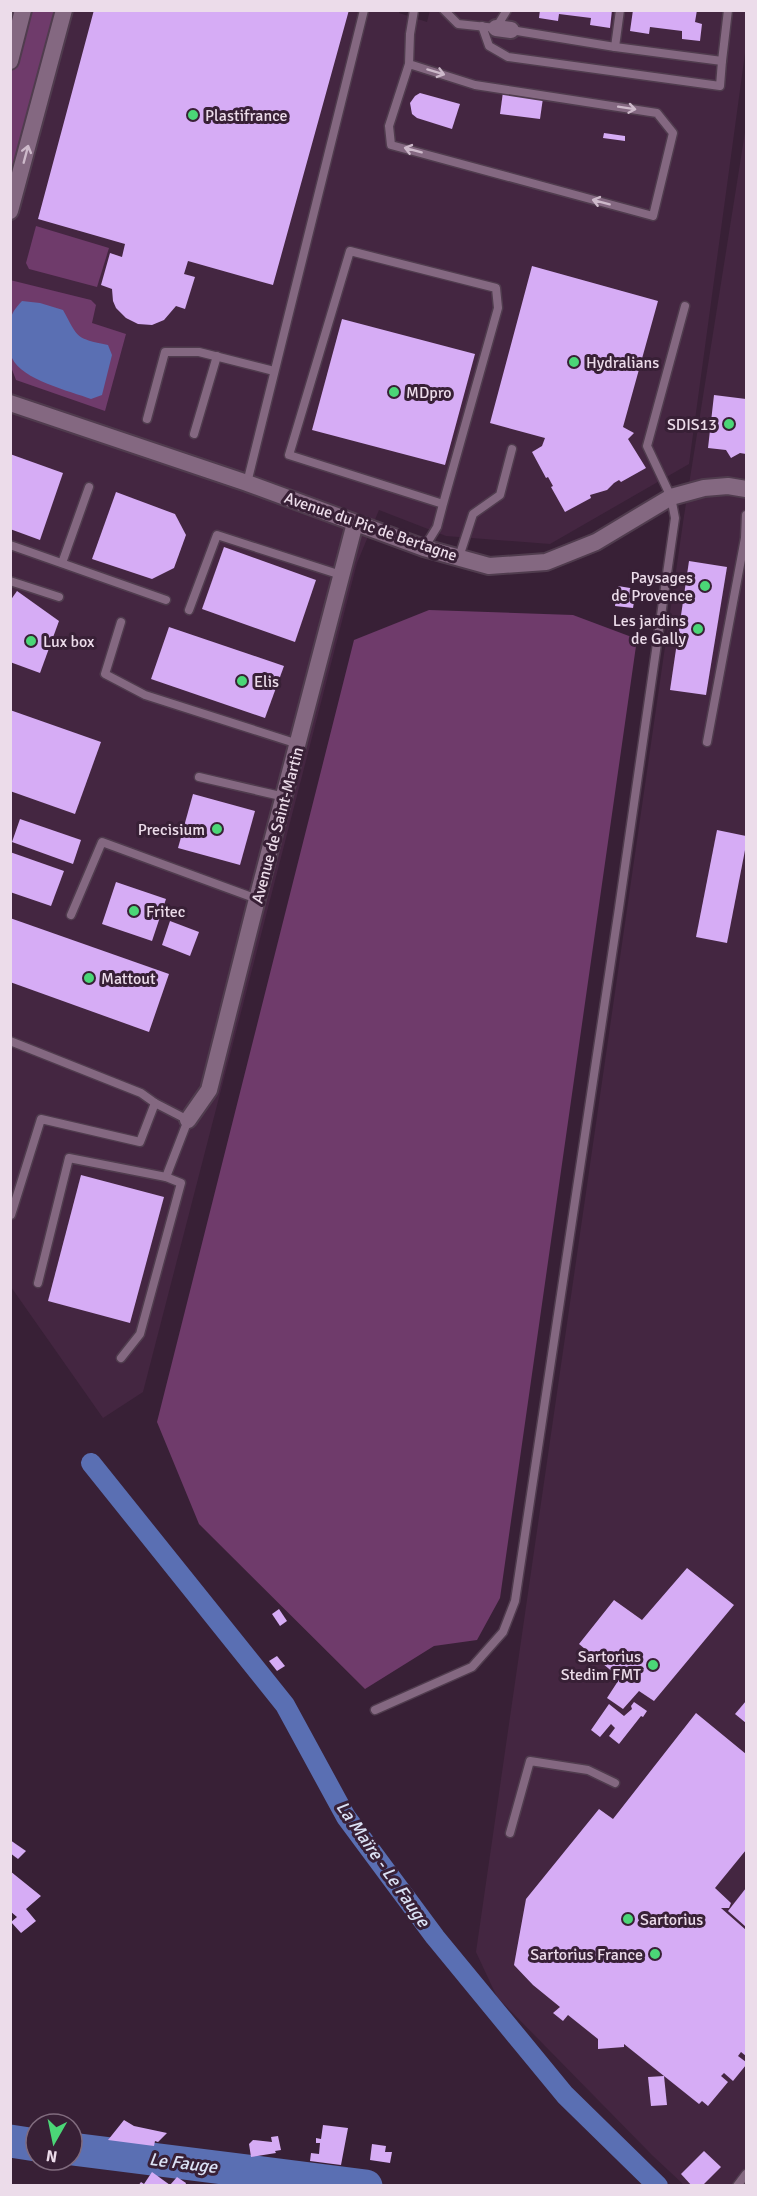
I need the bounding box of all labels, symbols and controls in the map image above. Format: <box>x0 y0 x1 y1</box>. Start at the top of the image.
one-way arrow <box>426 68 445 79</box>
one-way arrow <box>617 103 637 114</box>
place label: Plastifrance <box>205 106 288 126</box>
marker: Plastifrance <box>186 108 200 122</box>
one-way arrow <box>404 144 423 156</box>
one-way arrow <box>20 145 32 164</box>
one-way arrow <box>592 195 611 207</box>
place label: Hydralians <box>586 353 659 373</box>
marker: Hydralians <box>567 355 581 369</box>
place label: MDpro <box>406 383 452 403</box>
marker: MDpro <box>387 385 401 399</box>
place label: SDIS13 <box>667 415 717 435</box>
marker: SDIS13 <box>722 417 736 431</box>
street label: Avenue du Pic de Bertagne <box>282 488 460 566</box>
place label: Paysages de Provence <box>611 568 693 606</box>
marker: Paysages de Provence <box>698 579 712 593</box>
place label: Les jardins de Gally <box>613 611 687 649</box>
marker: Les jardins de Gally <box>691 622 705 636</box>
place label: Lux box <box>43 632 95 652</box>
marker: Lux box <box>24 634 38 648</box>
place label: Elis <box>254 672 279 692</box>
marker: Elis <box>235 674 249 688</box>
street label: Avenue de Saint-Martin <box>247 745 308 906</box>
place label: Precisium <box>138 820 205 840</box>
marker: Precisium <box>210 822 224 836</box>
place label: Fritec <box>146 902 185 922</box>
marker: Fritec <box>127 904 141 918</box>
place label: Mattout <box>101 969 156 989</box>
marker: Mattout <box>82 971 96 985</box>
place label: Sartorius Stedim FMT <box>561 1647 641 1685</box>
marker: Sartorius Stedim FMT <box>646 1658 660 1672</box>
water label: La Maïre - Le Fauge <box>331 1797 435 1932</box>
place label: Sartorius <box>640 1910 703 1930</box>
marker: Sartorius <box>621 1912 635 1926</box>
place label: Sartorius France <box>530 1945 643 1965</box>
marker: Sartorius France <box>648 1947 662 1961</box>
north arrow <box>24 2112 84 2172</box>
text: N <box>45 2145 59 2167</box>
water label: Le Fauge <box>148 2148 219 2178</box>

